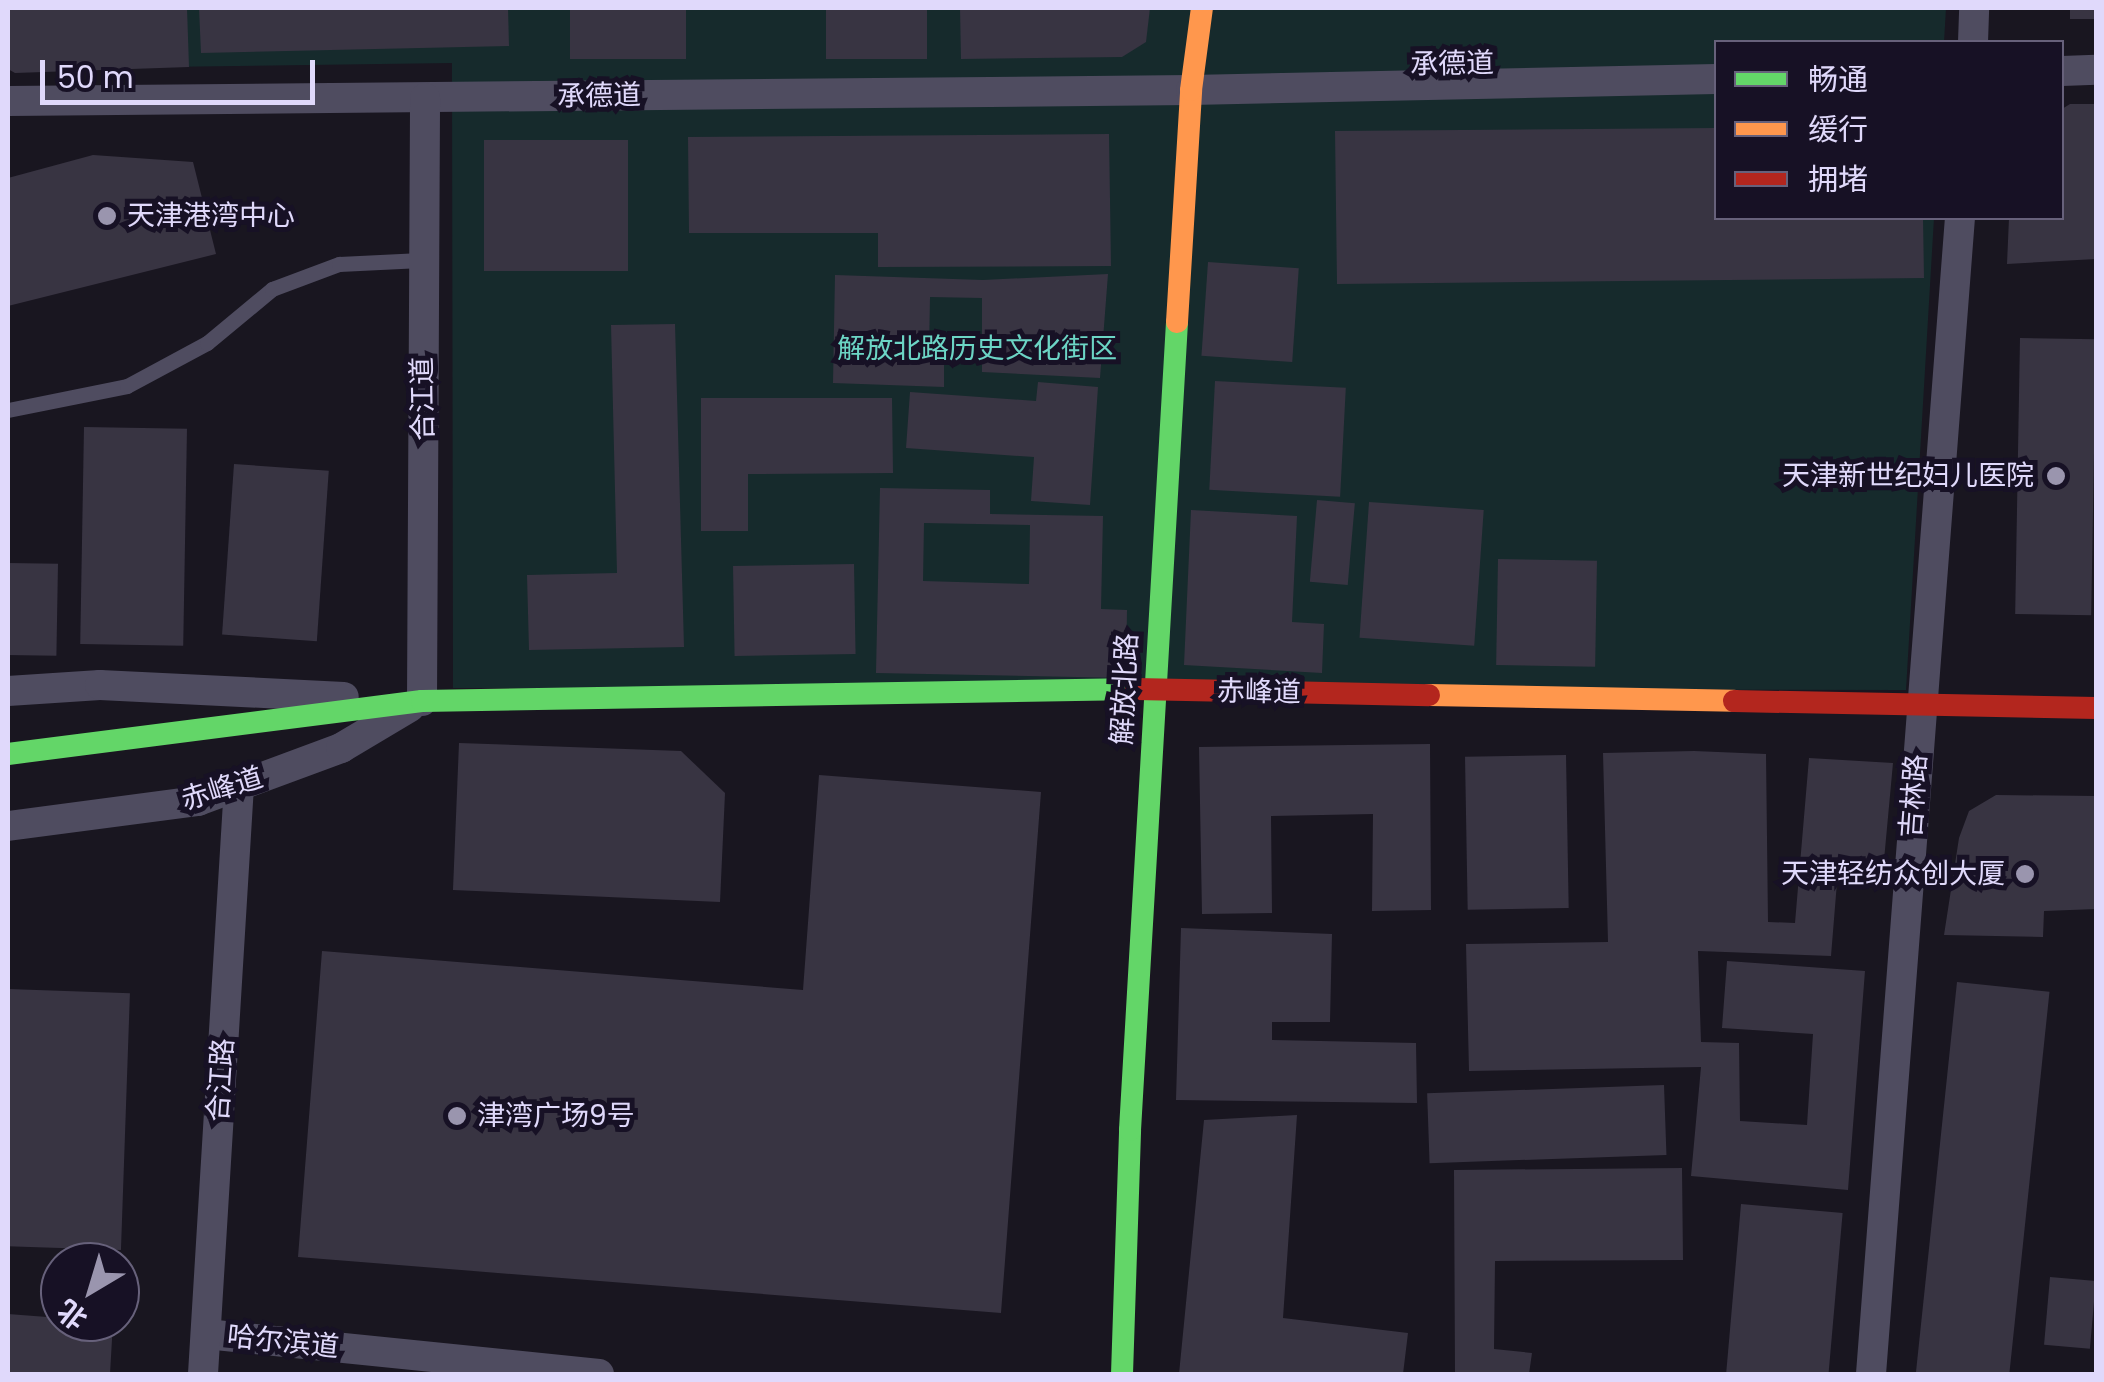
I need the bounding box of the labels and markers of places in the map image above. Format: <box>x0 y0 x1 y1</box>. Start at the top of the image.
place label: 天津港湾中心 <box>127 199 295 233</box>
marker: 天津港湾中心 <box>96 205 118 227</box>
place label: 天津新世纪妇儿医院 <box>1782 459 2034 493</box>
marker: 天津新世纪妇儿医院 <box>2043 463 2069 489</box>
place label: 天津轻纺众创大厦 <box>1781 857 2005 891</box>
marker: 天津轻纺众创大厦 <box>2014 863 2036 885</box>
place label: 津湾广场9号 <box>477 1099 635 1133</box>
marker: 津湾广场9号 <box>446 1105 468 1127</box>

